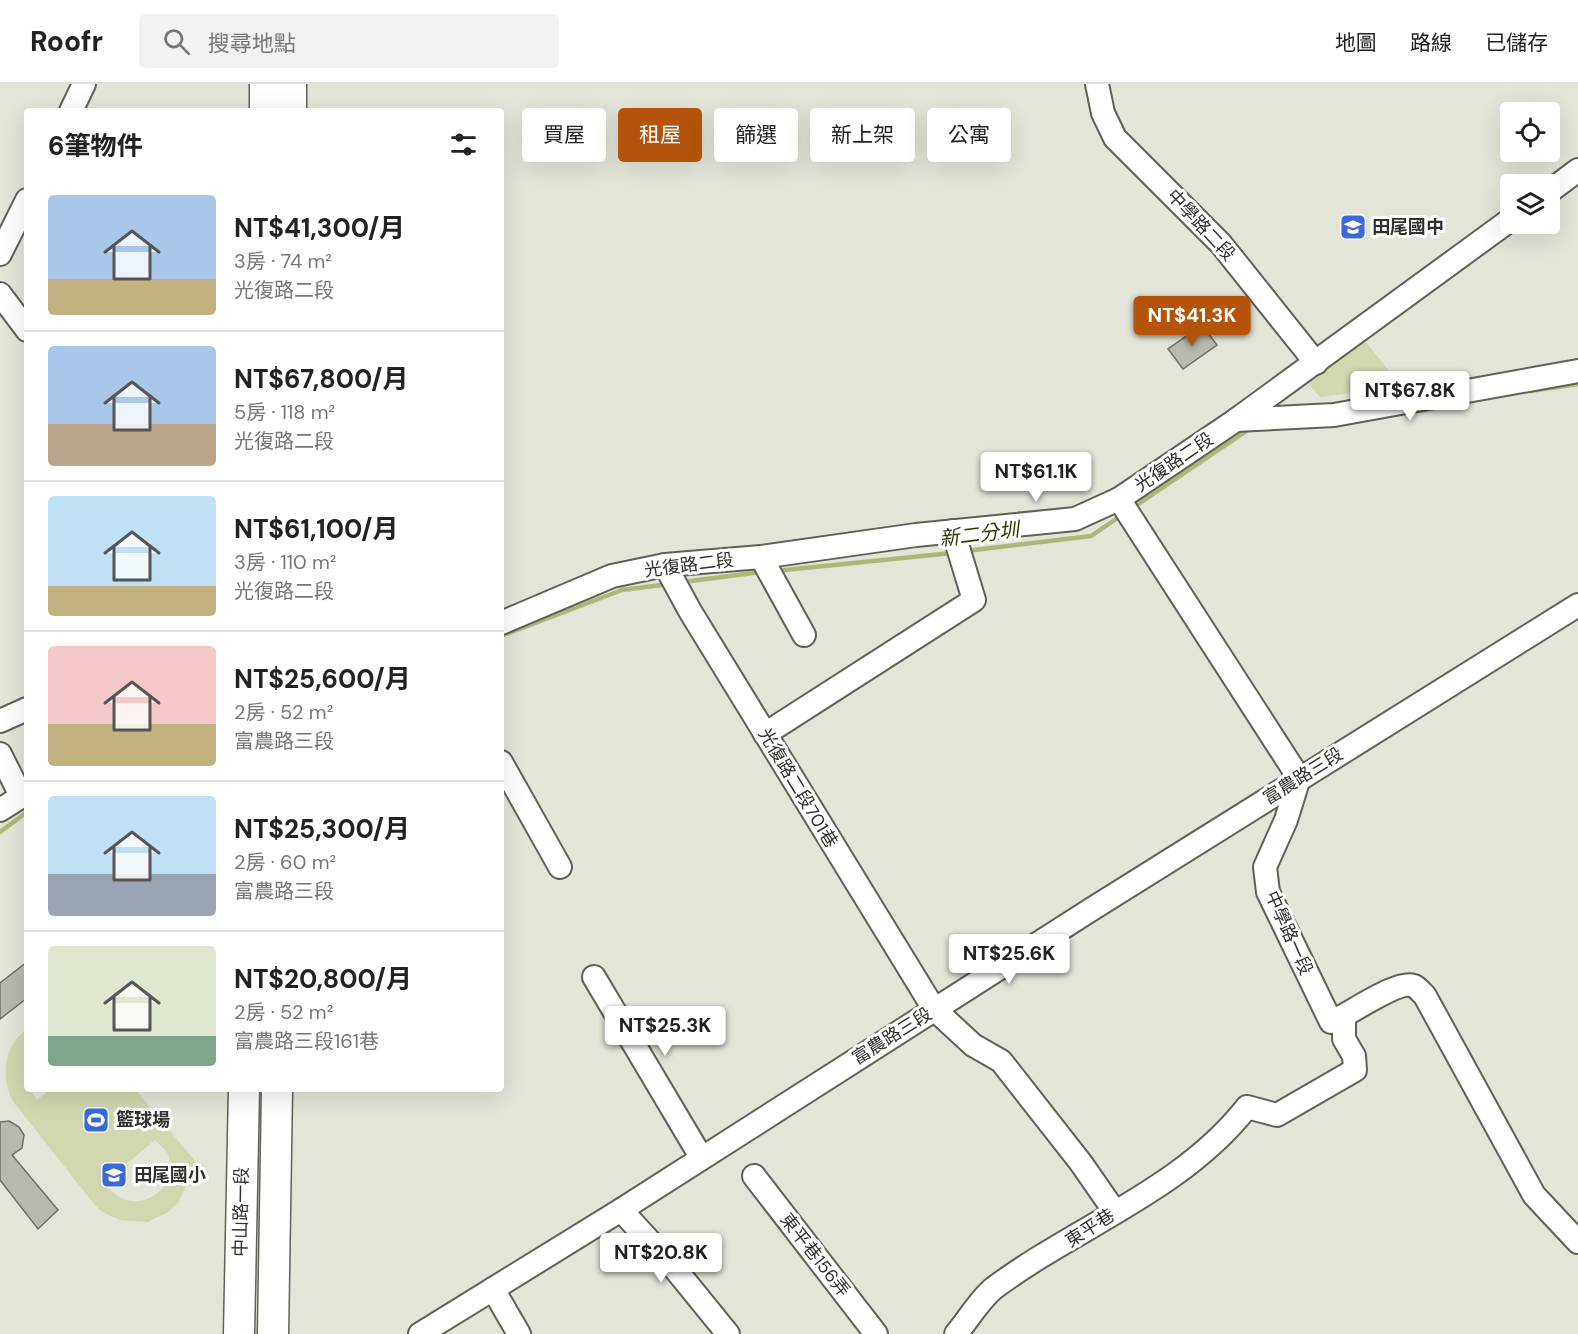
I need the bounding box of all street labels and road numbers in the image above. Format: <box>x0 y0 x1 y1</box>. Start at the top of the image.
street label: 中學路二段 <box>1162 184 1240 266</box>
street label: 光復路二段 <box>1130 427 1218 497</box>
street label: 光復路二段 <box>643 548 735 582</box>
street label: 光復路二段701巷 <box>753 724 843 852</box>
street label: 富農路三段 <box>1258 742 1348 810</box>
street label: 中學路一段 <box>1260 887 1318 979</box>
street label: 富農路三段 <box>847 1002 937 1070</box>
street label: 中山路一段 <box>228 1167 254 1257</box>
street label: 東平巷 <box>1061 1203 1119 1253</box>
street label: 東平巷156弄 <box>775 1208 855 1302</box>

